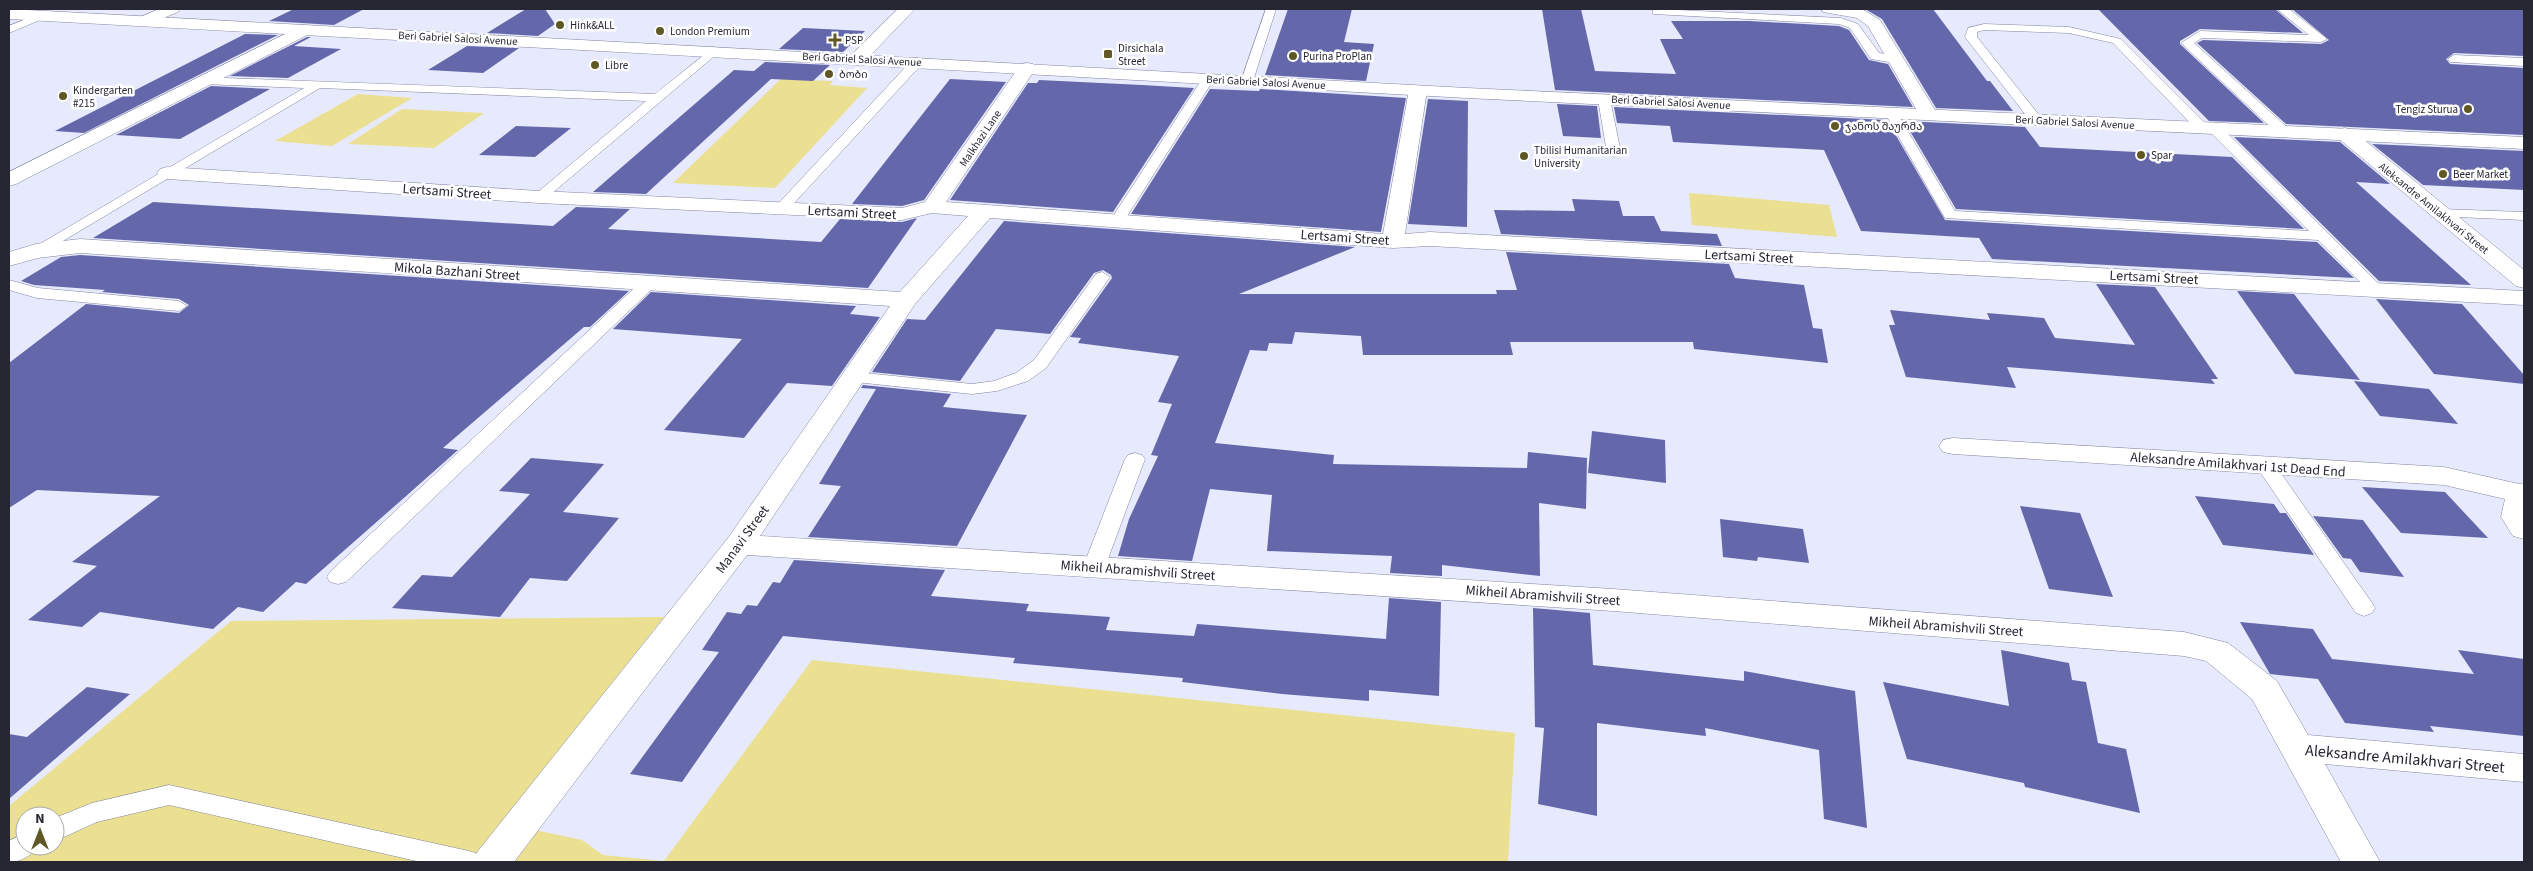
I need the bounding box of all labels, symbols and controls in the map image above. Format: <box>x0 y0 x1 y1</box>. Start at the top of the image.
place label: Hink&ALL <box>570 18 615 33</box>
marker: Hink&ALL <box>554 19 566 31</box>
place label: London Premium <box>670 24 750 39</box>
marker: London Premium <box>654 25 666 37</box>
street label: Beri Gabriel Salosi Avenue <box>398 28 519 49</box>
place label: PSP <box>845 33 863 48</box>
marker: PSP <box>829 34 841 46</box>
place label: Dirsichala Street <box>1118 41 1163 69</box>
marker: Dirsichala Street <box>1102 48 1114 60</box>
street label: Beri Gabriel Salosi Avenue <box>802 49 923 70</box>
place label: Purina ProPlan <box>1303 49 1372 64</box>
marker: Purina ProPlan <box>1287 50 1299 62</box>
place label: Libre <box>605 58 629 73</box>
marker: Libre <box>589 59 601 71</box>
place label: ბობი <box>839 67 868 82</box>
marker: ბობი <box>823 68 835 80</box>
street label: Beri Gabriel Salosi Avenue <box>1206 72 1327 93</box>
place label: Kindergarten #215 <box>73 83 133 111</box>
marker: Kindergarten #215 <box>57 90 69 102</box>
street label: Beri Gabriel Salosi Avenue <box>1611 92 1732 113</box>
place label: Tengiz Sturua <box>2396 102 2458 117</box>
marker: Tengiz Sturua <box>2462 103 2474 115</box>
street label: Malkhazi Lane <box>956 107 1005 170</box>
street label: Beri Gabriel Salosi Avenue <box>2015 112 2136 133</box>
place label: ჯანოს შაურმა <box>1845 119 1922 134</box>
marker: ჯანოს შაურმა <box>1829 120 1841 132</box>
place label: Tbilisi Humanitarian University <box>1534 143 1627 171</box>
place label: Spar <box>2151 148 2172 163</box>
marker: Spar <box>2135 149 2147 161</box>
marker: Tbilisi Humanitarian University <box>1518 150 1530 162</box>
street label: Aleksandre Amilakhvari Street <box>2375 159 2492 258</box>
place label: Beer Market <box>2453 167 2508 182</box>
marker: Beer Market <box>2437 168 2449 180</box>
street label: Lertsami Street <box>402 179 492 205</box>
street label: Lertsami Street <box>807 201 897 225</box>
street label: Lertsami Street <box>1300 225 1390 251</box>
street label: Lertsami Street <box>1704 245 1794 269</box>
street label: Mikola Bazhani Street <box>393 258 521 286</box>
street label: Lertsami Street <box>2109 266 2199 290</box>
street label: Aleksandre Amilakhvari 1st Dead End <box>2130 447 2346 483</box>
street label: Manavi Street <box>711 501 775 578</box>
street label: Mikheil Abramishvili Street <box>1060 556 1216 586</box>
street label: Mikheil Abramishvili Street <box>1465 581 1621 611</box>
street label: Mikheil Abramishvili Street <box>1868 612 2024 642</box>
street label: Aleksandre Amilakhvari Street <box>2304 739 2506 779</box>
north arrow <box>15 806 65 856</box>
text: N <box>35 809 45 829</box>

